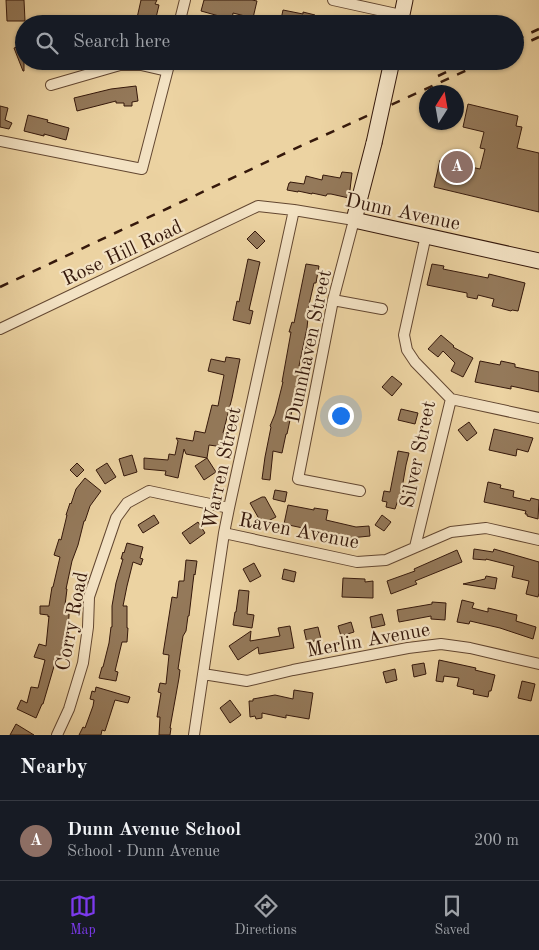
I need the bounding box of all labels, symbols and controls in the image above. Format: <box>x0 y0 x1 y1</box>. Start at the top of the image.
search box <box>15 15 524 70</box>
icon: search <box>33 29 61 57</box>
text: Search here <box>73 33 170 52</box>
north arrow <box>419 85 464 130</box>
pin: A <box>441 148 473 186</box>
street label: Dunn Avenue <box>343 191 462 235</box>
street label: Rose Hill Road <box>60 217 186 290</box>
street label: Dunnhaven Street <box>284 268 336 425</box>
street label: Silver Street <box>398 399 440 510</box>
your location <box>328 403 354 429</box>
street label: Warren Street <box>200 405 246 531</box>
street label: Raven Avenue <box>237 510 361 553</box>
street label: Corry Road <box>54 570 92 673</box>
street label: Merlin Avenue <box>305 620 432 662</box>
text: Nearby <box>20 757 88 778</box>
text: Dunn Avenue School <box>67 821 241 840</box>
text: A <box>30 833 42 849</box>
text: 200 m <box>474 833 519 849</box>
text: School · Dunn Avenue <box>67 844 220 860</box>
tab: Map <box>69 892 97 939</box>
tab: Directions <box>235 892 297 939</box>
tab: Saved <box>434 892 470 939</box>

